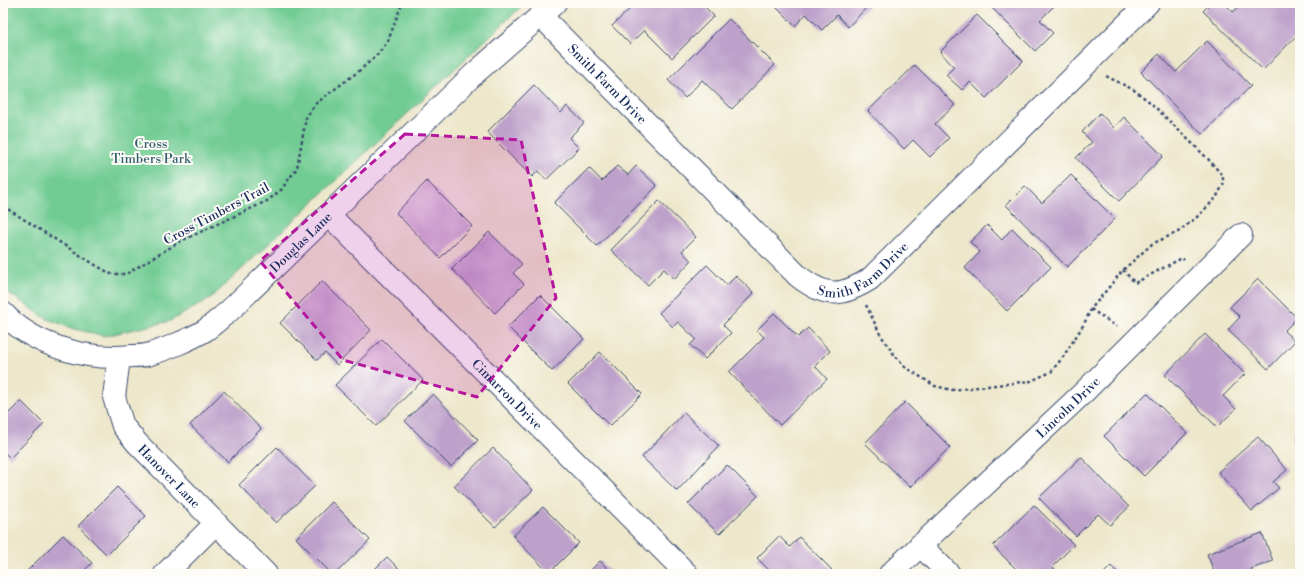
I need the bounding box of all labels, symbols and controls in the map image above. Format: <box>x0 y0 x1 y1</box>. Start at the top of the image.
street label: Smith Farm Drive <box>564 41 650 128</box>
park label: Cross Timbers Park <box>111 136 192 167</box>
street label: Cross Timbers Trail <box>161 179 272 248</box>
street label: Douglas Lane <box>267 209 336 276</box>
street label: Smith Farm Drive <box>815 238 912 302</box>
street label: Cimarron Drive <box>468 356 546 434</box>
street label: Lincoln Drive <box>1033 373 1104 442</box>
street label: Hanover Lane <box>134 442 204 512</box>

